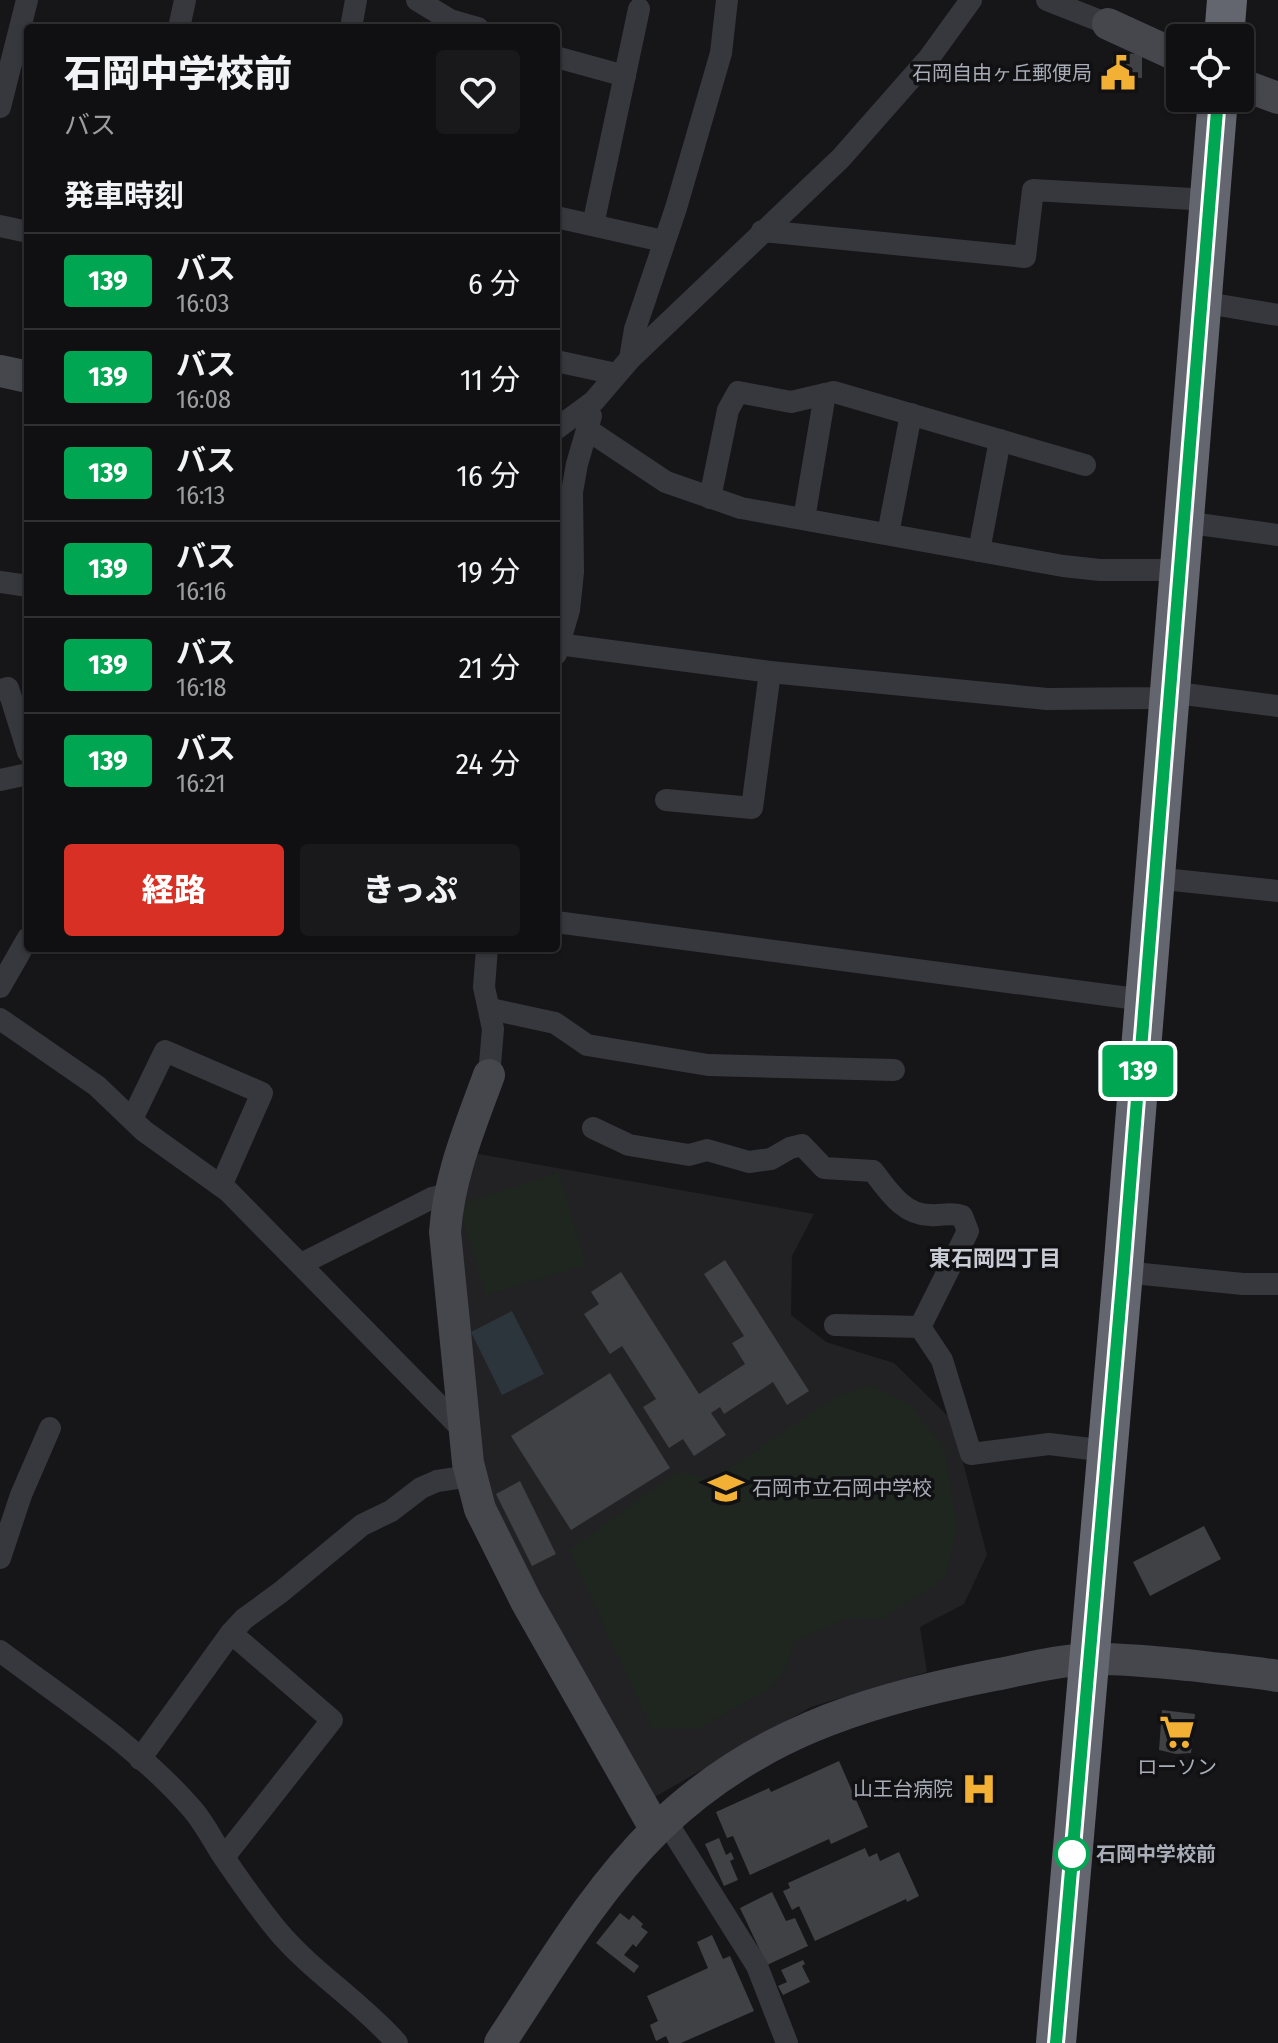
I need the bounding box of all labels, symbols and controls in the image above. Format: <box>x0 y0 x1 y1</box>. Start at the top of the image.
map controls <box>1166 24 1254 112</box>
button: locate <box>1166 24 1254 112</box>
button: heart <box>436 50 520 134</box>
text: 石岡中学校前 <box>64 51 292 97</box>
public building icon: 石岡自由ヶ丘郵便局 <box>1099 54 1137 92</box>
place label: 石岡自由ヶ丘郵便局 <box>912 61 1092 85</box>
text: バス <box>64 110 116 141</box>
text: 発車時刻 <box>64 178 184 214</box>
text: バス <box>176 251 236 287</box>
text: 139 <box>88 264 128 297</box>
text: 6 分 <box>468 266 520 302</box>
text: 16:03 <box>176 288 230 319</box>
text: バス <box>176 347 236 383</box>
text: 139 <box>88 360 128 393</box>
text: 11 分 <box>460 362 520 398</box>
text: 16:08 <box>176 384 231 415</box>
text: バス <box>176 443 236 479</box>
text: 139 <box>88 456 128 489</box>
text: 16 分 <box>456 458 520 494</box>
text: 16:13 <box>176 480 225 511</box>
text: バス <box>176 539 236 575</box>
text: 139 <box>88 552 128 585</box>
text: 19 分 <box>457 554 520 590</box>
text: 16:16 <box>176 576 227 607</box>
text: バス <box>176 635 236 671</box>
text: 139 <box>88 648 128 681</box>
text: 21 分 <box>459 650 520 686</box>
text: 16:18 <box>176 672 227 703</box>
text: バス <box>176 731 236 767</box>
text: 139 <box>88 744 128 777</box>
text: 24 分 <box>456 746 520 782</box>
text: 16:21 <box>176 768 226 799</box>
button: 経路 <box>64 844 284 936</box>
button: きっぷ <box>300 844 520 936</box>
line badge: 139 <box>1092 1045 1184 1097</box>
text: 139 <box>1118 1054 1158 1087</box>
district label: 東石岡四丁目 <box>929 1245 1061 1272</box>
school or university icon: 石岡市立石岡中学校 <box>707 1469 745 1507</box>
place label: 石岡市立石岡中学校 <box>752 1476 932 1500</box>
supermarket icon: ローソン <box>1158 1713 1196 1751</box>
place label: ローソン <box>1137 1755 1217 1779</box>
hospital icon: 山王台病院 <box>960 1770 998 1808</box>
place label: 山王台病院 <box>853 1777 953 1801</box>
marker: 石岡中学校前 <box>1055 1837 1089 1871</box>
place label: 石岡中学校前 <box>1096 1842 1216 1866</box>

